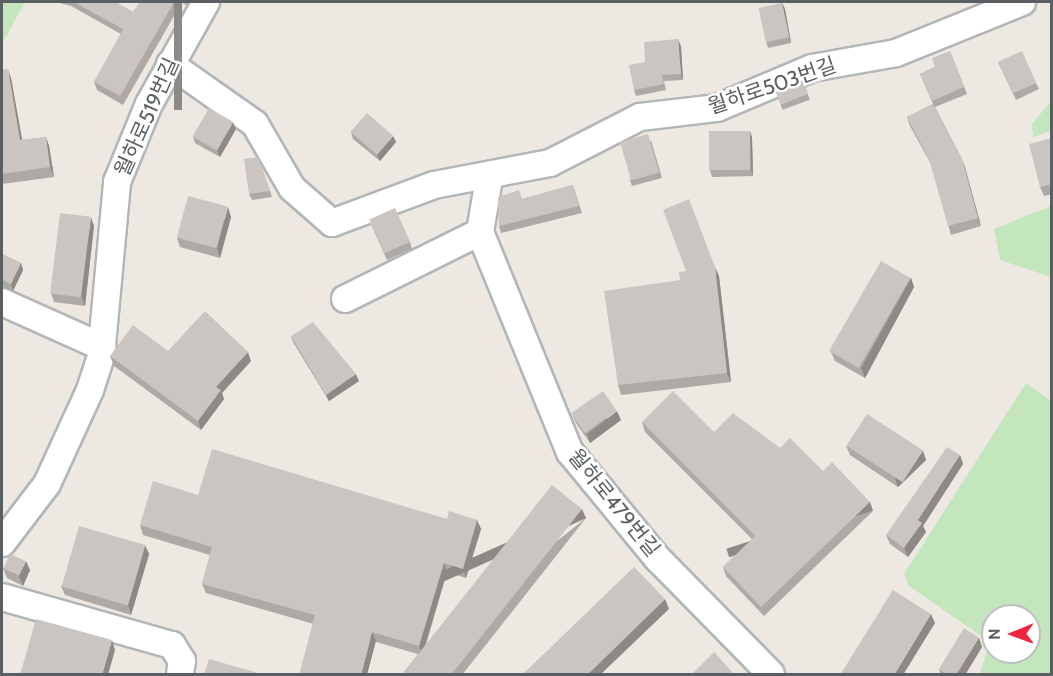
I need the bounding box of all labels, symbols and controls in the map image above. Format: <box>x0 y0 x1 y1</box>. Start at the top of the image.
street label: 월하로503번길 <box>705 52 839 120</box>
street label: 월하로519번길 <box>110 54 184 180</box>
street label: 월하로479번길 <box>563 444 665 562</box>
north arrow <box>981 604 1041 664</box>
text: N <box>985 628 1004 640</box>

